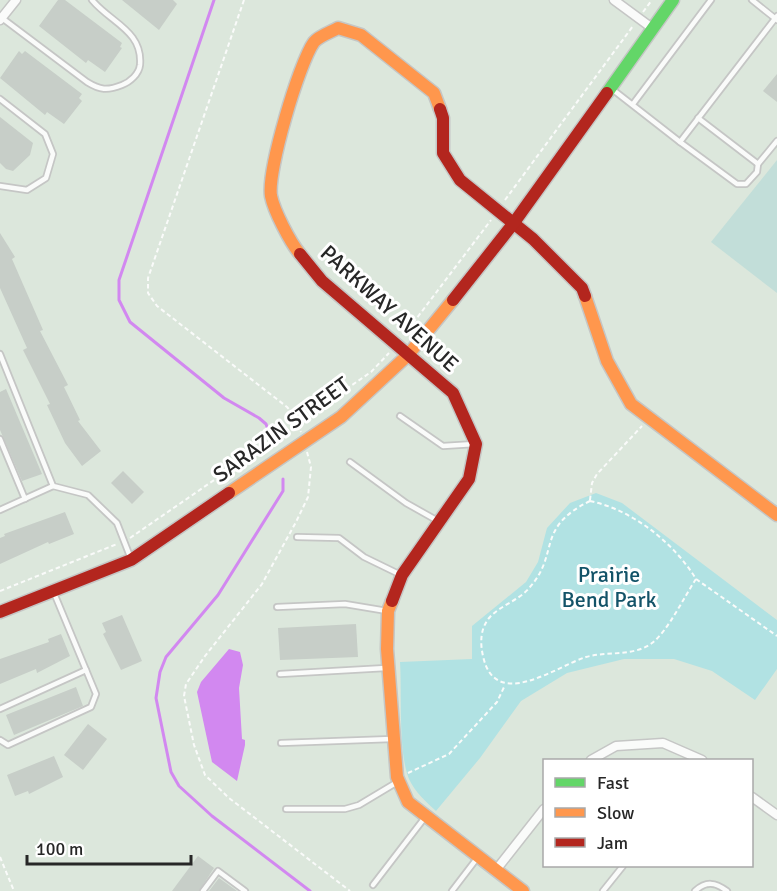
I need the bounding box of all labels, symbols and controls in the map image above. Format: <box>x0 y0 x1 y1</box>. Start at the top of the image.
street label: PARKWAY AVENUE <box>315 239 464 378</box>
street label: SARAZIN STREET <box>208 371 355 488</box>
park label: Prairie Bend Park <box>561 561 657 613</box>
legend <box>543 759 753 867</box>
text: Fast <box>597 772 629 794</box>
text: Slow <box>597 802 634 824</box>
scale bar <box>27 828 190 866</box>
text: Jam <box>597 832 628 854</box>
text: 100 m <box>36 838 83 860</box>

